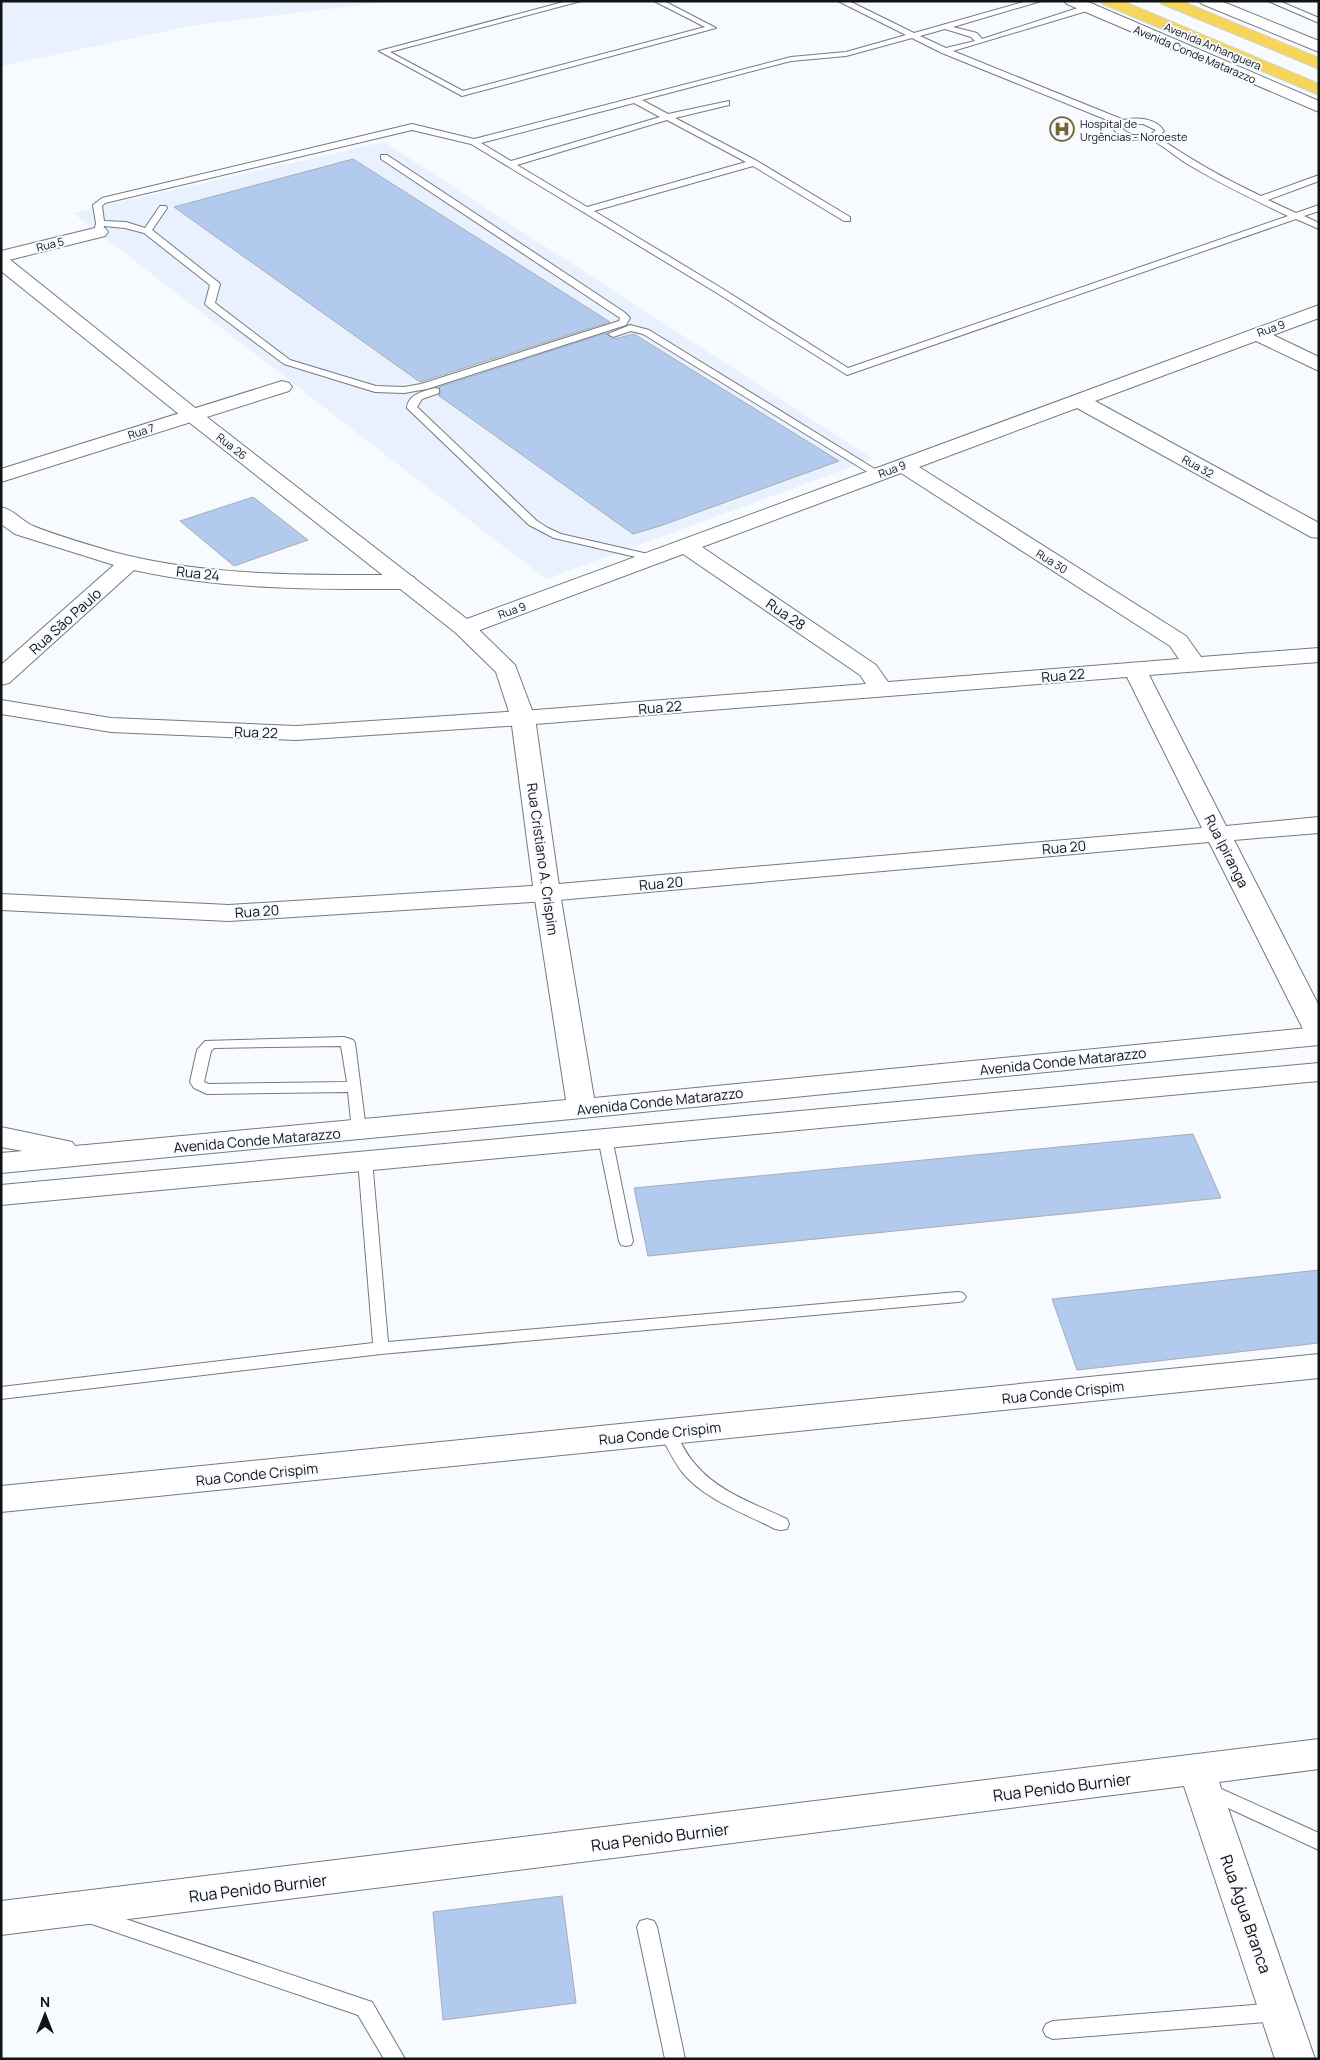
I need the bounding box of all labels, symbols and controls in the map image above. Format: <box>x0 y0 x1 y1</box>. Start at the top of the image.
street label: Avenida Anhanguera <box>1162 19 1264 73</box>
street label: Avenida Conde Matarazzo <box>1132 21 1259 87</box>
hospital icon: Hospital de Urgências - Noroeste <box>1049 116 1075 142</box>
place label: Hospital de Urgências - Noroeste <box>1080 116 1188 144</box>
street label: Rua 5 <box>35 233 65 255</box>
street label: Rua 9 <box>1255 316 1287 340</box>
street label: Rua 7 <box>126 420 156 442</box>
street label: Rua 26 <box>214 429 250 463</box>
street label: Rua 32 <box>1179 451 1217 481</box>
street label: Rua 9 <box>876 457 908 481</box>
street label: Rua 30 <box>1033 545 1071 577</box>
street label: Rua 24 <box>175 561 221 585</box>
street label: Rua São Paulo <box>25 583 105 659</box>
street label: Rua 28 <box>763 594 809 634</box>
street label: Rua 9 <box>496 598 528 622</box>
street label: Rua 22 <box>1040 664 1086 686</box>
street label: Rua 22 <box>637 696 683 718</box>
street label: Rua 22 <box>234 722 278 742</box>
street label: Rua Cristiano A. Crispim <box>523 782 563 937</box>
street label: Rua Ipiranga <box>1200 811 1254 891</box>
street label: Rua 20 <box>1041 836 1087 858</box>
street label: Rua 20 <box>638 872 684 894</box>
street label: Rua 20 <box>234 900 280 922</box>
street label: Avenida Conde Matarazzo <box>979 1043 1147 1079</box>
street label: Avenida Conde Matarazzo <box>576 1083 744 1119</box>
street label: Avenida Conde Matarazzo <box>173 1123 341 1157</box>
street label: Rua Conde Crispim <box>1001 1376 1125 1408</box>
street label: Rua Conde Crispim <box>598 1417 722 1449</box>
street label: Rua Conde Crispim <box>195 1458 319 1490</box>
street label: Rua Penido Burnier <box>992 1768 1133 1806</box>
street label: Rua Penido Burnier <box>590 1818 731 1856</box>
street label: Rua Água Branca <box>1215 1852 1277 1976</box>
street label: Rua Penido Burnier <box>188 1869 329 1907</box>
north arrow <box>20 1990 70 2040</box>
text: N <box>40 1992 50 2011</box>

